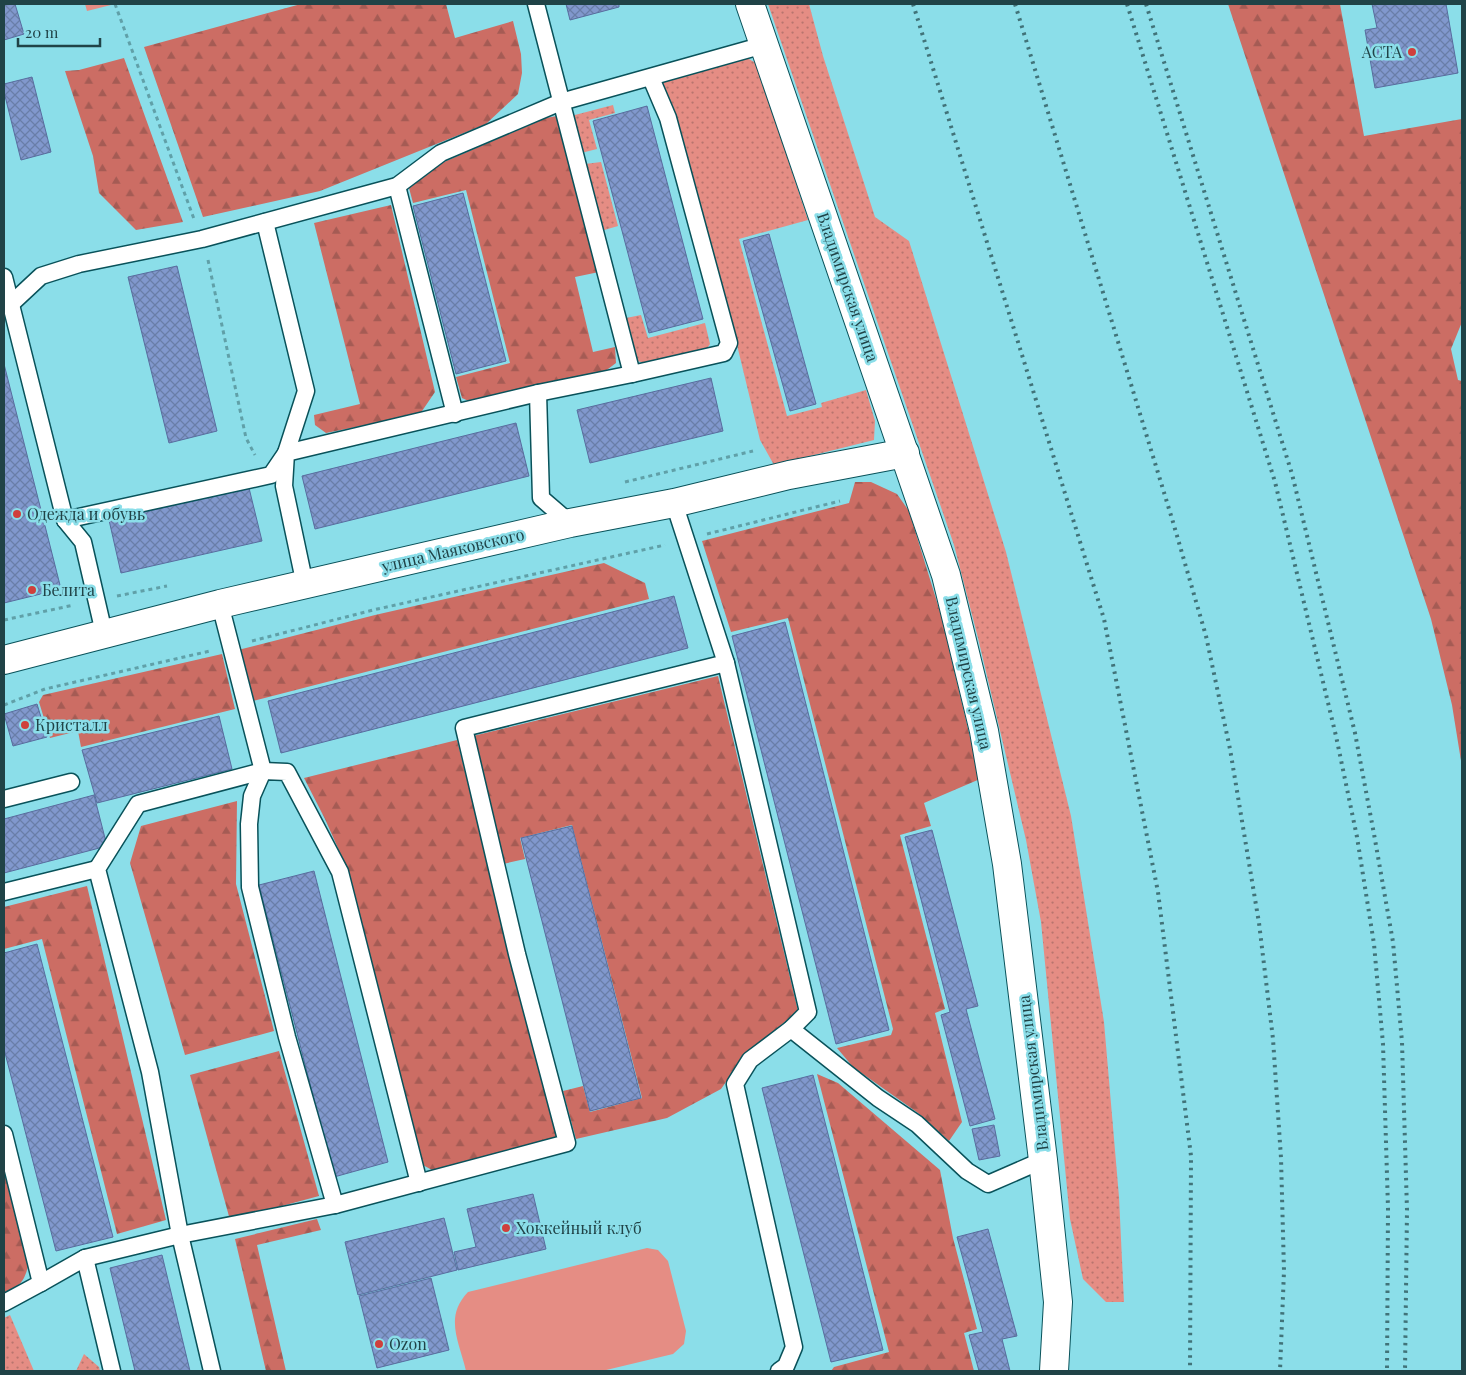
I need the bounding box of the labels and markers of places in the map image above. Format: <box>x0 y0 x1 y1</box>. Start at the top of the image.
place label: АСТА <box>1361 41 1403 62</box>
marker: АСТА <box>1406 46 1418 58</box>
place label: Одежда и обувь <box>27 503 145 524</box>
marker: Одежда и обувь <box>11 508 23 520</box>
place label: Белита <box>42 579 95 600</box>
marker: Белита <box>26 584 38 596</box>
place label: Кристалл <box>35 714 108 735</box>
marker: Кристалл <box>19 719 31 731</box>
place label: Хоккейный клуб <box>516 1217 642 1238</box>
marker: Хоккейный клуб <box>500 1222 512 1234</box>
place label: Ozon <box>389 1333 427 1354</box>
marker: Ozon <box>373 1338 385 1350</box>

